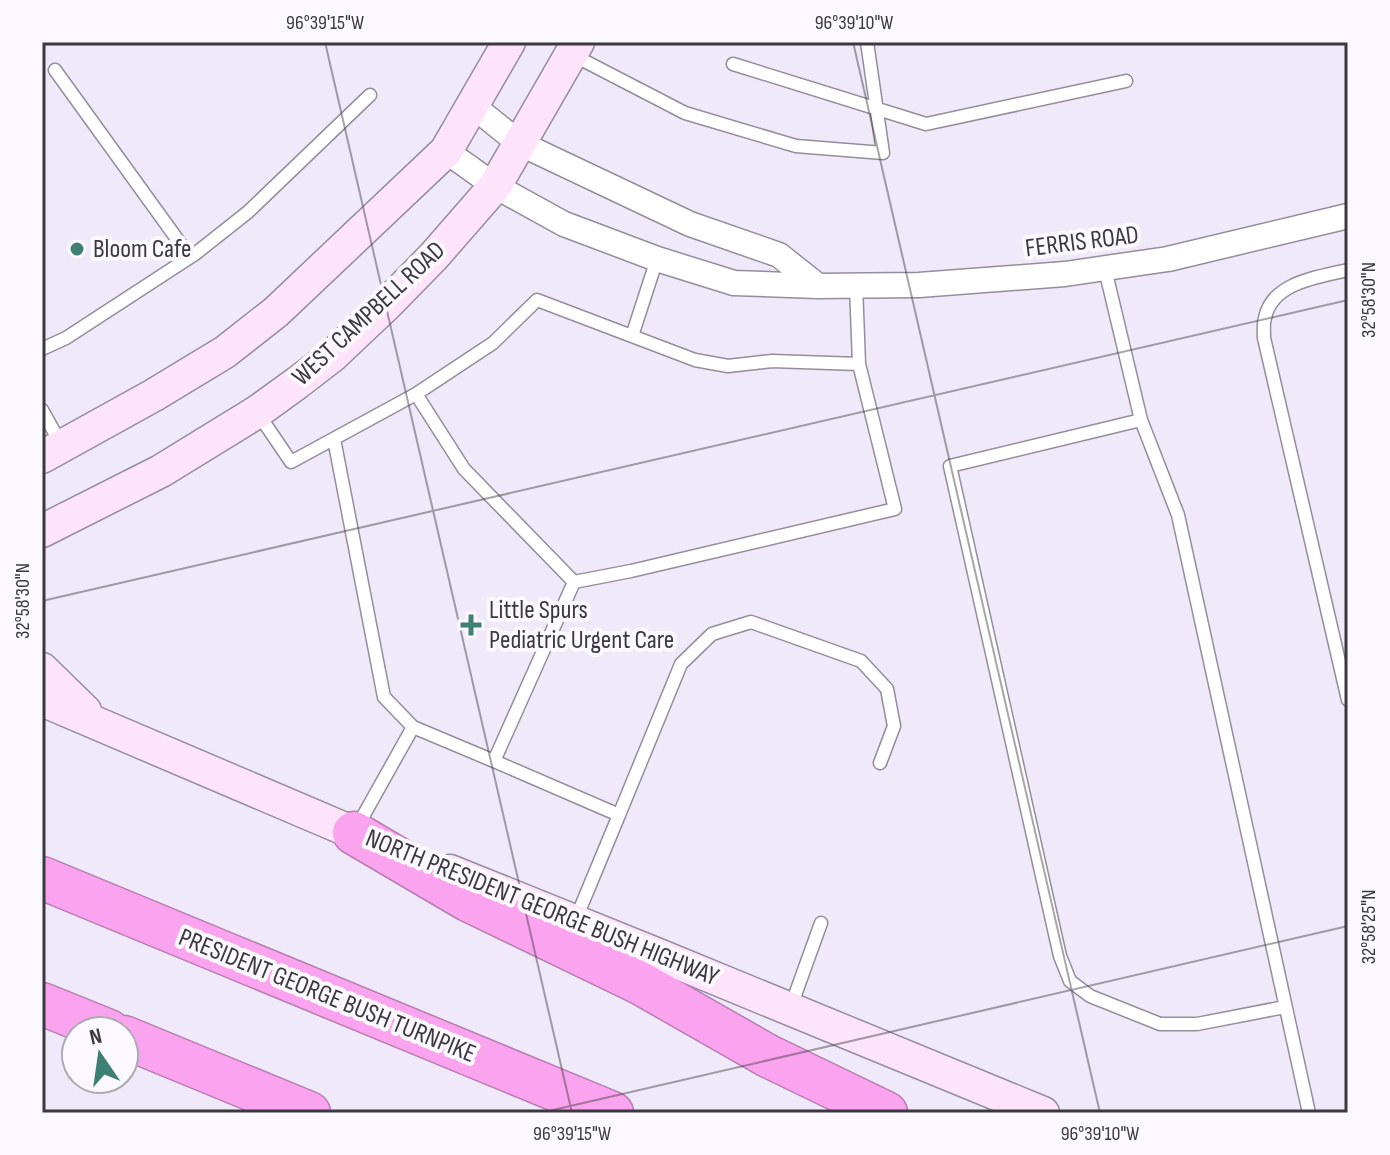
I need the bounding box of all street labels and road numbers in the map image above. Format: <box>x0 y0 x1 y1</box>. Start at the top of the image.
street label: FERRIS ROAD <box>1024 220 1140 264</box>
street label: WEST CAMPBELL ROAD <box>286 235 452 393</box>
street label: NORTH PRESIDENT GEORGE BUSH HIGHWAY <box>361 823 723 993</box>
street label: PRESIDENT GEORGE BUSH TURNPIKE <box>174 922 480 1070</box>

